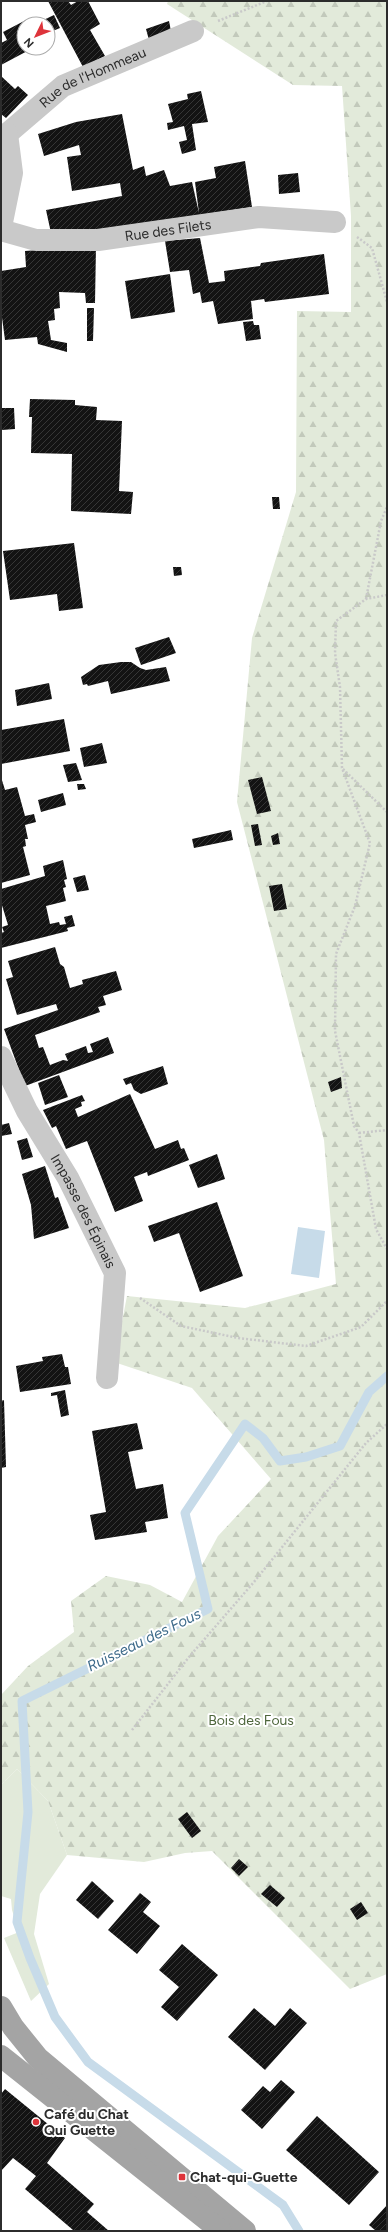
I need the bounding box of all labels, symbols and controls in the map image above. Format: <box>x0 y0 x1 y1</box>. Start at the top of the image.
north arrow <box>16 16 56 56</box>
text: N <box>21 35 37 50</box>
street label: Rue de l'Hommeau <box>36 44 149 112</box>
street label: Rue des Filets <box>124 216 212 245</box>
street label: Impasse des Épinais <box>47 1151 119 1271</box>
water label: Ruisseau des Fous <box>84 1605 204 1675</box>
park label: Bois des Fous <box>208 1712 294 1729</box>
place label: Café du Chat Qui Guette <box>44 2106 129 2139</box>
marker: Café du Chat Qui Guette <box>31 2117 41 2127</box>
place label: Chat-qui-Guette <box>190 2169 298 2186</box>
marker: Chat-qui-Guette <box>177 2172 187 2182</box>

